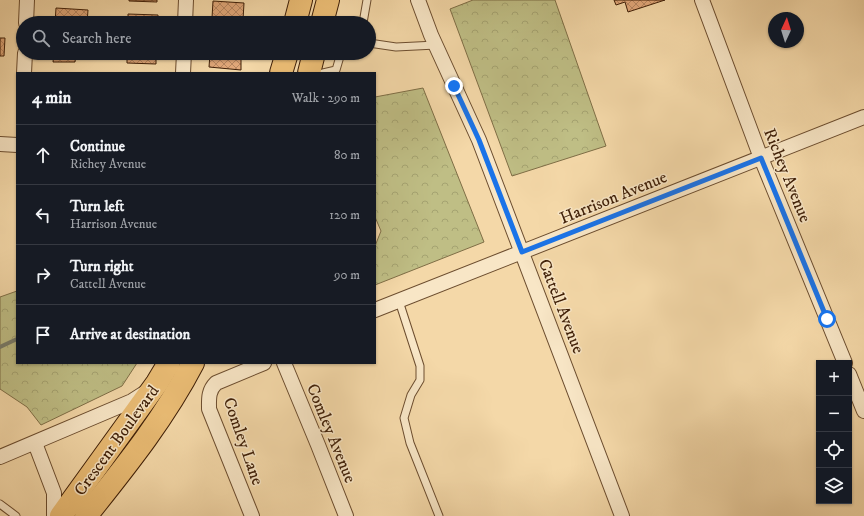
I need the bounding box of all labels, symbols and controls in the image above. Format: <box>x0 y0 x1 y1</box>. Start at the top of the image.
north arrow <box>768 12 804 48</box>
search box <box>16 16 376 60</box>
icon: search <box>30 27 52 49</box>
text: Search here <box>62 29 131 48</box>
route end <box>445 77 463 95</box>
text: 4 min <box>32 87 71 109</box>
text: Walk · 290 m <box>292 90 360 106</box>
street label: Richey Avenue <box>758 125 816 226</box>
text: Continue <box>70 137 125 156</box>
icon: ahead <box>32 144 54 166</box>
text: 80 m <box>334 147 360 163</box>
text: Richey Avenue <box>70 156 146 172</box>
street label: Harrison Avenue <box>556 166 670 229</box>
text: Turn left <box>70 197 124 216</box>
icon: left <box>32 204 54 226</box>
text: 120 m <box>329 207 360 223</box>
text: Harrison Avenue <box>70 216 157 232</box>
street label: Cattell Avenue <box>533 256 589 357</box>
text: Turn right <box>70 257 133 276</box>
icon: right <box>32 264 54 286</box>
text: 90 m <box>334 267 360 283</box>
text: Cattell Avenue <box>70 276 146 292</box>
route start <box>818 310 836 328</box>
icon: arrive <box>32 324 54 346</box>
text: Arrive at destination <box>70 325 190 344</box>
map controls <box>816 360 852 504</box>
button: + <box>816 360 852 396</box>
street label: Comley Avenue <box>301 380 361 486</box>
street label: Crescent Boulevard <box>69 381 165 500</box>
street label: Comley Lane <box>218 394 268 488</box>
button: − <box>816 396 852 432</box>
button: locate <box>816 432 852 468</box>
button: layers <box>816 468 852 504</box>

